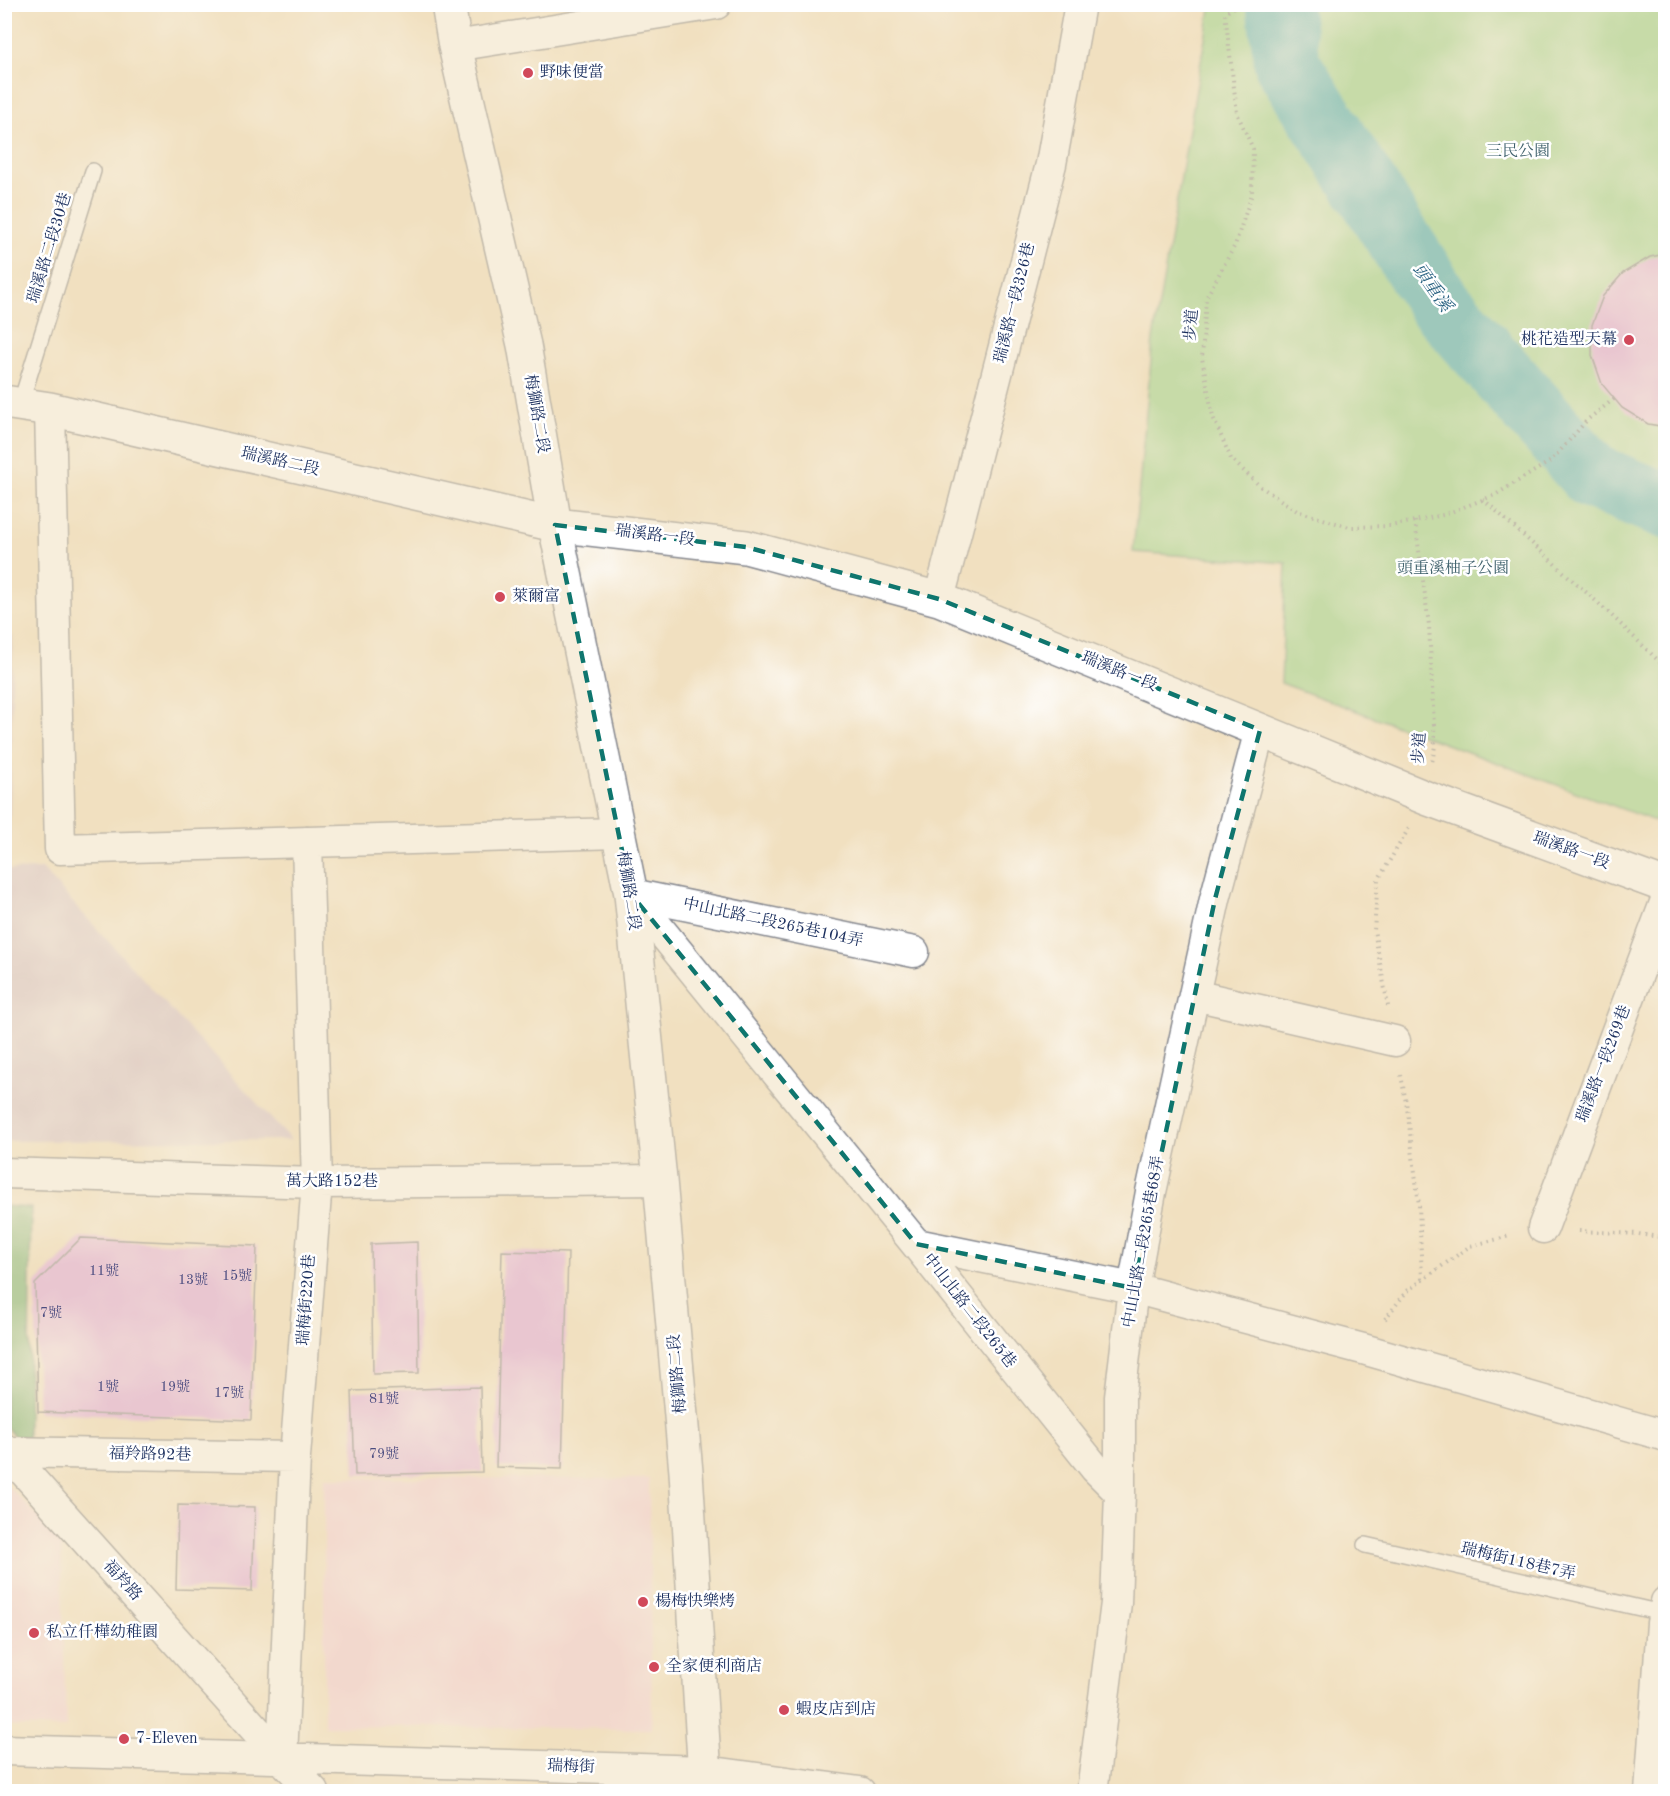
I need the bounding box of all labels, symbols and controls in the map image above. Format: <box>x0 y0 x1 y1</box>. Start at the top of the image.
place label: 野味便當 <box>540 63 604 81</box>
marker: 野味便當 <box>521 66 535 80</box>
park label: 三民公園 <box>1486 142 1550 160</box>
street label: 瑞溪路二段30巷 <box>24 190 74 305</box>
street label: 瑞溪路一段326巷 <box>990 240 1038 365</box>
water label: 頭重溪 <box>1409 260 1458 317</box>
street label: 步道 <box>1181 308 1201 342</box>
place label: 桃花造型天幕 <box>1521 330 1617 348</box>
marker: 桃花造型天幕 <box>1622 333 1636 347</box>
street label: 梅獅路二段 <box>521 373 553 455</box>
street label: 瑞溪路二段 <box>239 443 321 479</box>
street label: 瑞溪路一段 <box>614 521 696 549</box>
park label: 頭重溪柚子公園 <box>1397 559 1509 577</box>
place label: 萊爾富 <box>512 587 560 605</box>
marker: 萊爾富 <box>493 590 507 604</box>
street label: 瑞溪路一段 <box>1079 648 1160 694</box>
street label: 步道 <box>1409 731 1429 765</box>
street label: 瑞溪路一段 <box>1531 828 1612 872</box>
street label: 梅獅路二段 <box>614 850 644 932</box>
street label: 中山北路二段265巷104弄 <box>681 894 865 950</box>
street label: 瑞溪路一段269巷 <box>1572 1003 1634 1125</box>
street label: 中山北路二段265巷68弄 <box>1119 1154 1167 1329</box>
street label: 萬大路152巷 <box>286 1172 378 1190</box>
street label: 中山北路二段265巷 <box>920 1250 1020 1371</box>
street label: 瑞梅街220巷 <box>294 1253 318 1346</box>
house number: 11號 <box>89 1263 119 1278</box>
house number: 15號 <box>222 1268 252 1283</box>
house number: 13號 <box>178 1272 208 1287</box>
house number: 7號 <box>40 1305 62 1320</box>
street label: 梅獅路二段 <box>665 1333 689 1415</box>
house number: 1號 <box>97 1379 119 1394</box>
house number: 19號 <box>160 1379 190 1394</box>
house number: 17號 <box>214 1385 244 1400</box>
house number: 81號 <box>369 1391 399 1406</box>
street label: 福羚路92巷 <box>109 1444 191 1464</box>
house number: 79號 <box>369 1446 399 1461</box>
street label: 瑞梅街118巷7弄 <box>1459 1539 1577 1583</box>
street label: 福羚路 <box>100 1556 145 1604</box>
place label: 楊梅快樂烤 <box>655 1592 735 1610</box>
marker: 楊梅快樂烤 <box>636 1595 650 1609</box>
place label: 私立仟樺幼稚園 <box>46 1623 158 1641</box>
marker: 私立仟樺幼稚園 <box>27 1626 41 1640</box>
place label: 全家便利商店 <box>666 1657 762 1675</box>
marker: 全家便利商店 <box>647 1660 661 1674</box>
place label: 蝦皮店到店 <box>796 1700 876 1718</box>
marker: 蝦皮店到店 <box>777 1703 791 1717</box>
place label: 7-Eleven <box>136 1731 198 1747</box>
marker: 7-Eleven <box>117 1732 131 1746</box>
street label: 瑞梅街 <box>547 1756 595 1776</box>

